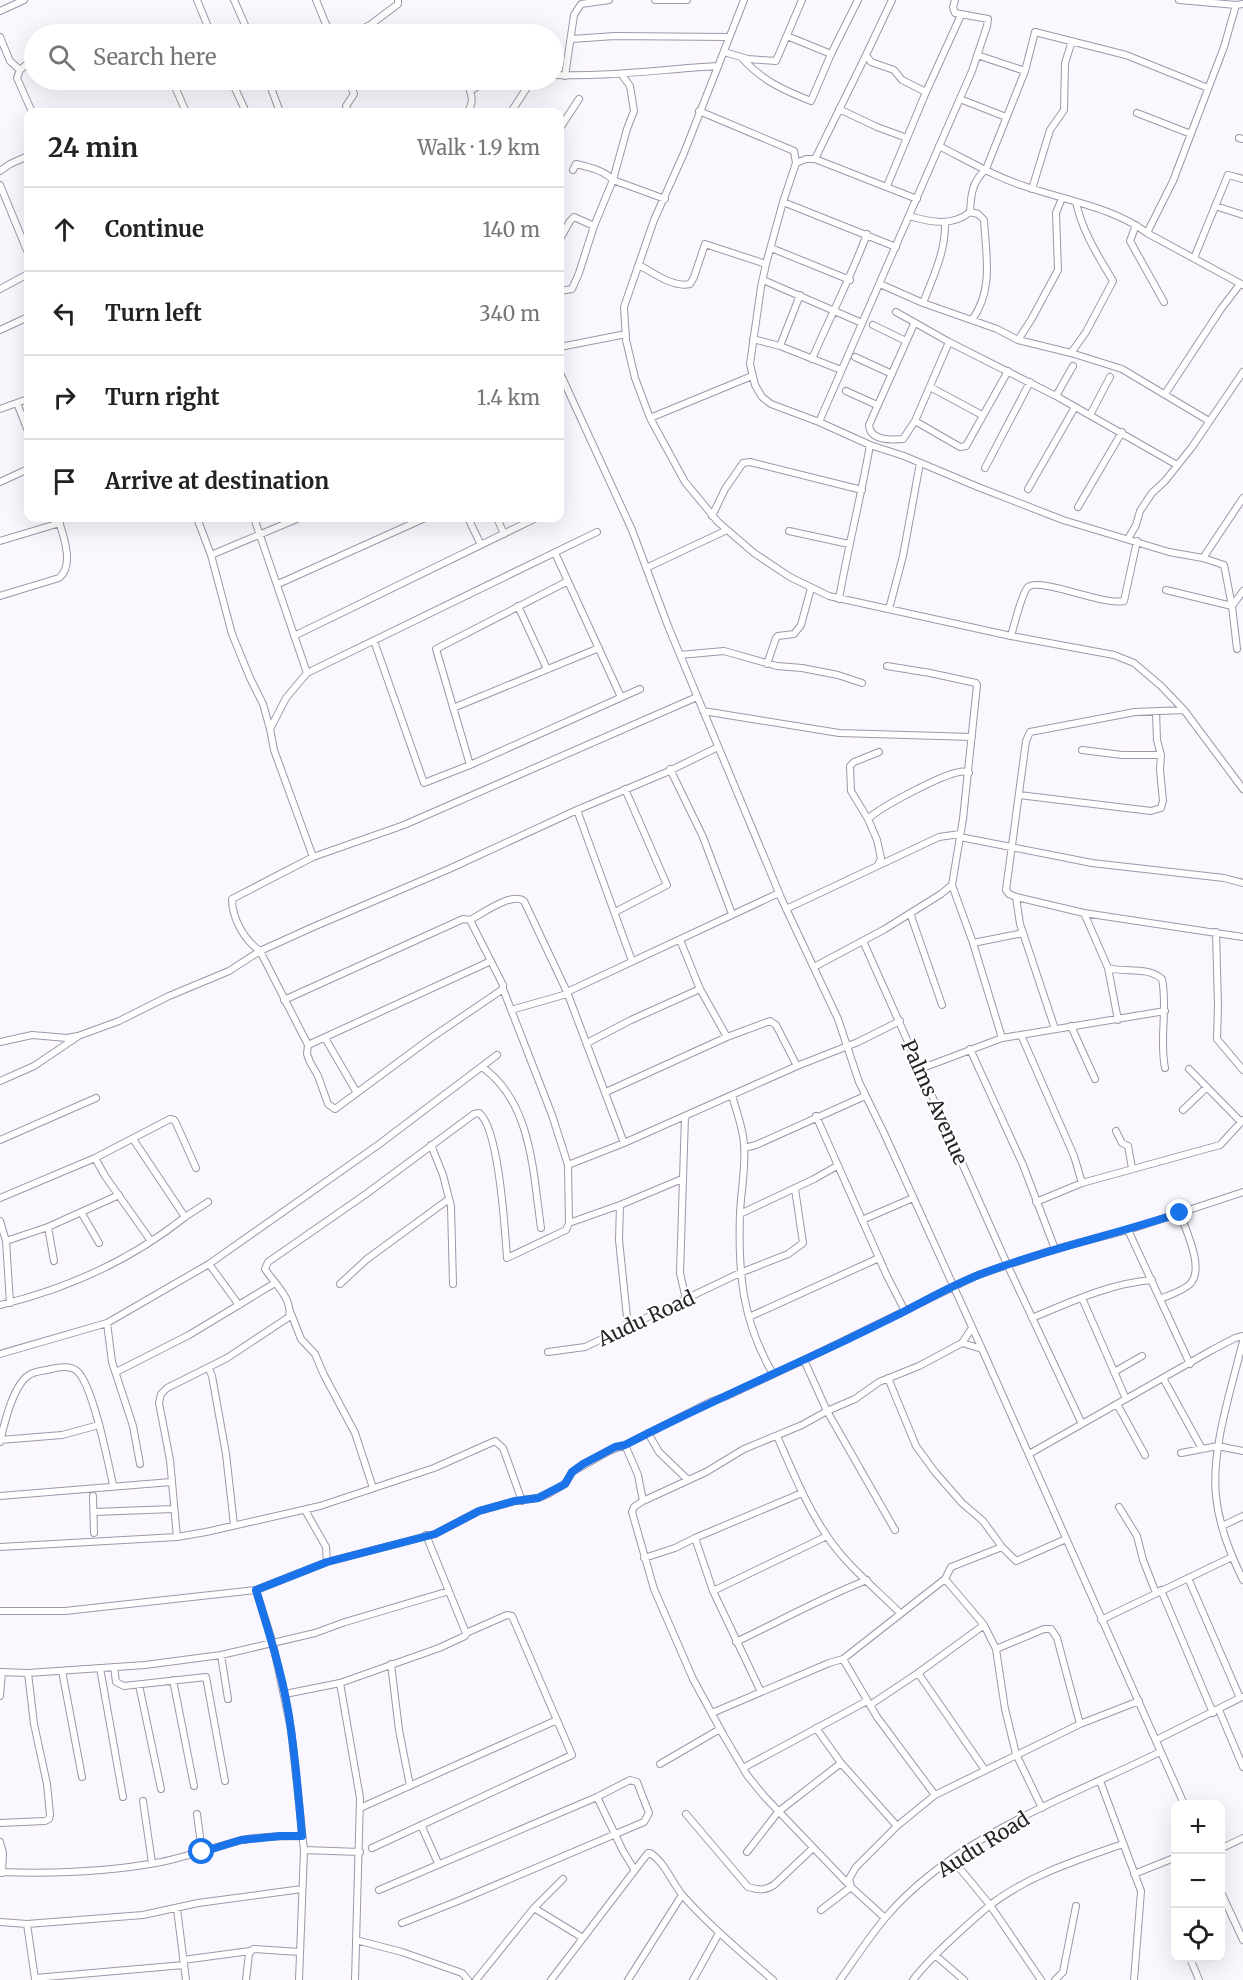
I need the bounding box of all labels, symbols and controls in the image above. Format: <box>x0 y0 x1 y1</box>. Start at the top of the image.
search box <box>24 24 564 90</box>
icon: search <box>45 41 78 74</box>
text: Search here <box>93 43 216 71</box>
text: 24 min <box>48 131 138 164</box>
text: Walk · 1.9 km <box>417 135 540 160</box>
icon: ahead <box>48 213 81 246</box>
text: Continue <box>105 215 204 243</box>
text: 140 m <box>483 217 540 242</box>
icon: left <box>48 297 81 330</box>
text: Turn left <box>105 299 202 327</box>
text: 340 m <box>479 301 540 326</box>
icon: right <box>48 381 81 414</box>
text: Turn right <box>105 383 219 411</box>
text: 1.4 km <box>477 385 540 410</box>
icon: arrive <box>48 465 81 498</box>
text: Arrive at destination <box>105 467 329 495</box>
street label: Palms Avenue <box>896 1036 974 1168</box>
route end <box>1166 1199 1192 1225</box>
street label: Audu Road <box>593 1285 698 1352</box>
map controls <box>1171 1800 1225 1962</box>
button: + <box>1171 1800 1225 1854</box>
street label: Audu Road <box>931 1806 1034 1883</box>
route start <box>188 1838 214 1864</box>
button: − <box>1171 1854 1225 1908</box>
button: locate <box>1171 1908 1225 1962</box>

